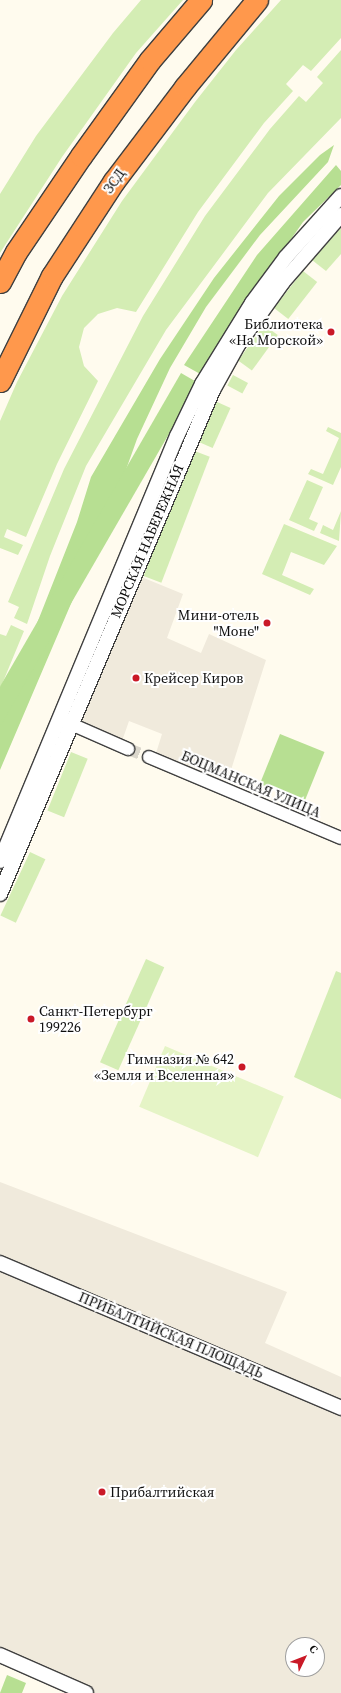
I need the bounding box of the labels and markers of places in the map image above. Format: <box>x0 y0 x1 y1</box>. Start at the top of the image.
place label: Библиотека «На Морской» <box>229 316 323 348</box>
marker: Библиотека «На Морской» <box>326 327 336 337</box>
place label: Мини-отель "Моне" <box>178 607 259 640</box>
marker: Мини-отель "Моне" <box>262 618 272 628</box>
place label: Крейсер Киров <box>144 670 243 686</box>
marker: Крейсер Киров <box>131 673 141 683</box>
place label: Санкт-Петербург 199226 <box>39 1003 153 1036</box>
marker: Санкт-Петербург 199226 <box>26 1014 36 1024</box>
place label: Гимназия № 642 «Земля и Вселенная» <box>94 1051 234 1084</box>
marker: Гимназия № 642 «Земля и Вселенная» <box>237 1062 247 1072</box>
place label: Прибалтийская <box>110 1484 214 1500</box>
marker: Прибалтийская <box>97 1487 107 1497</box>

